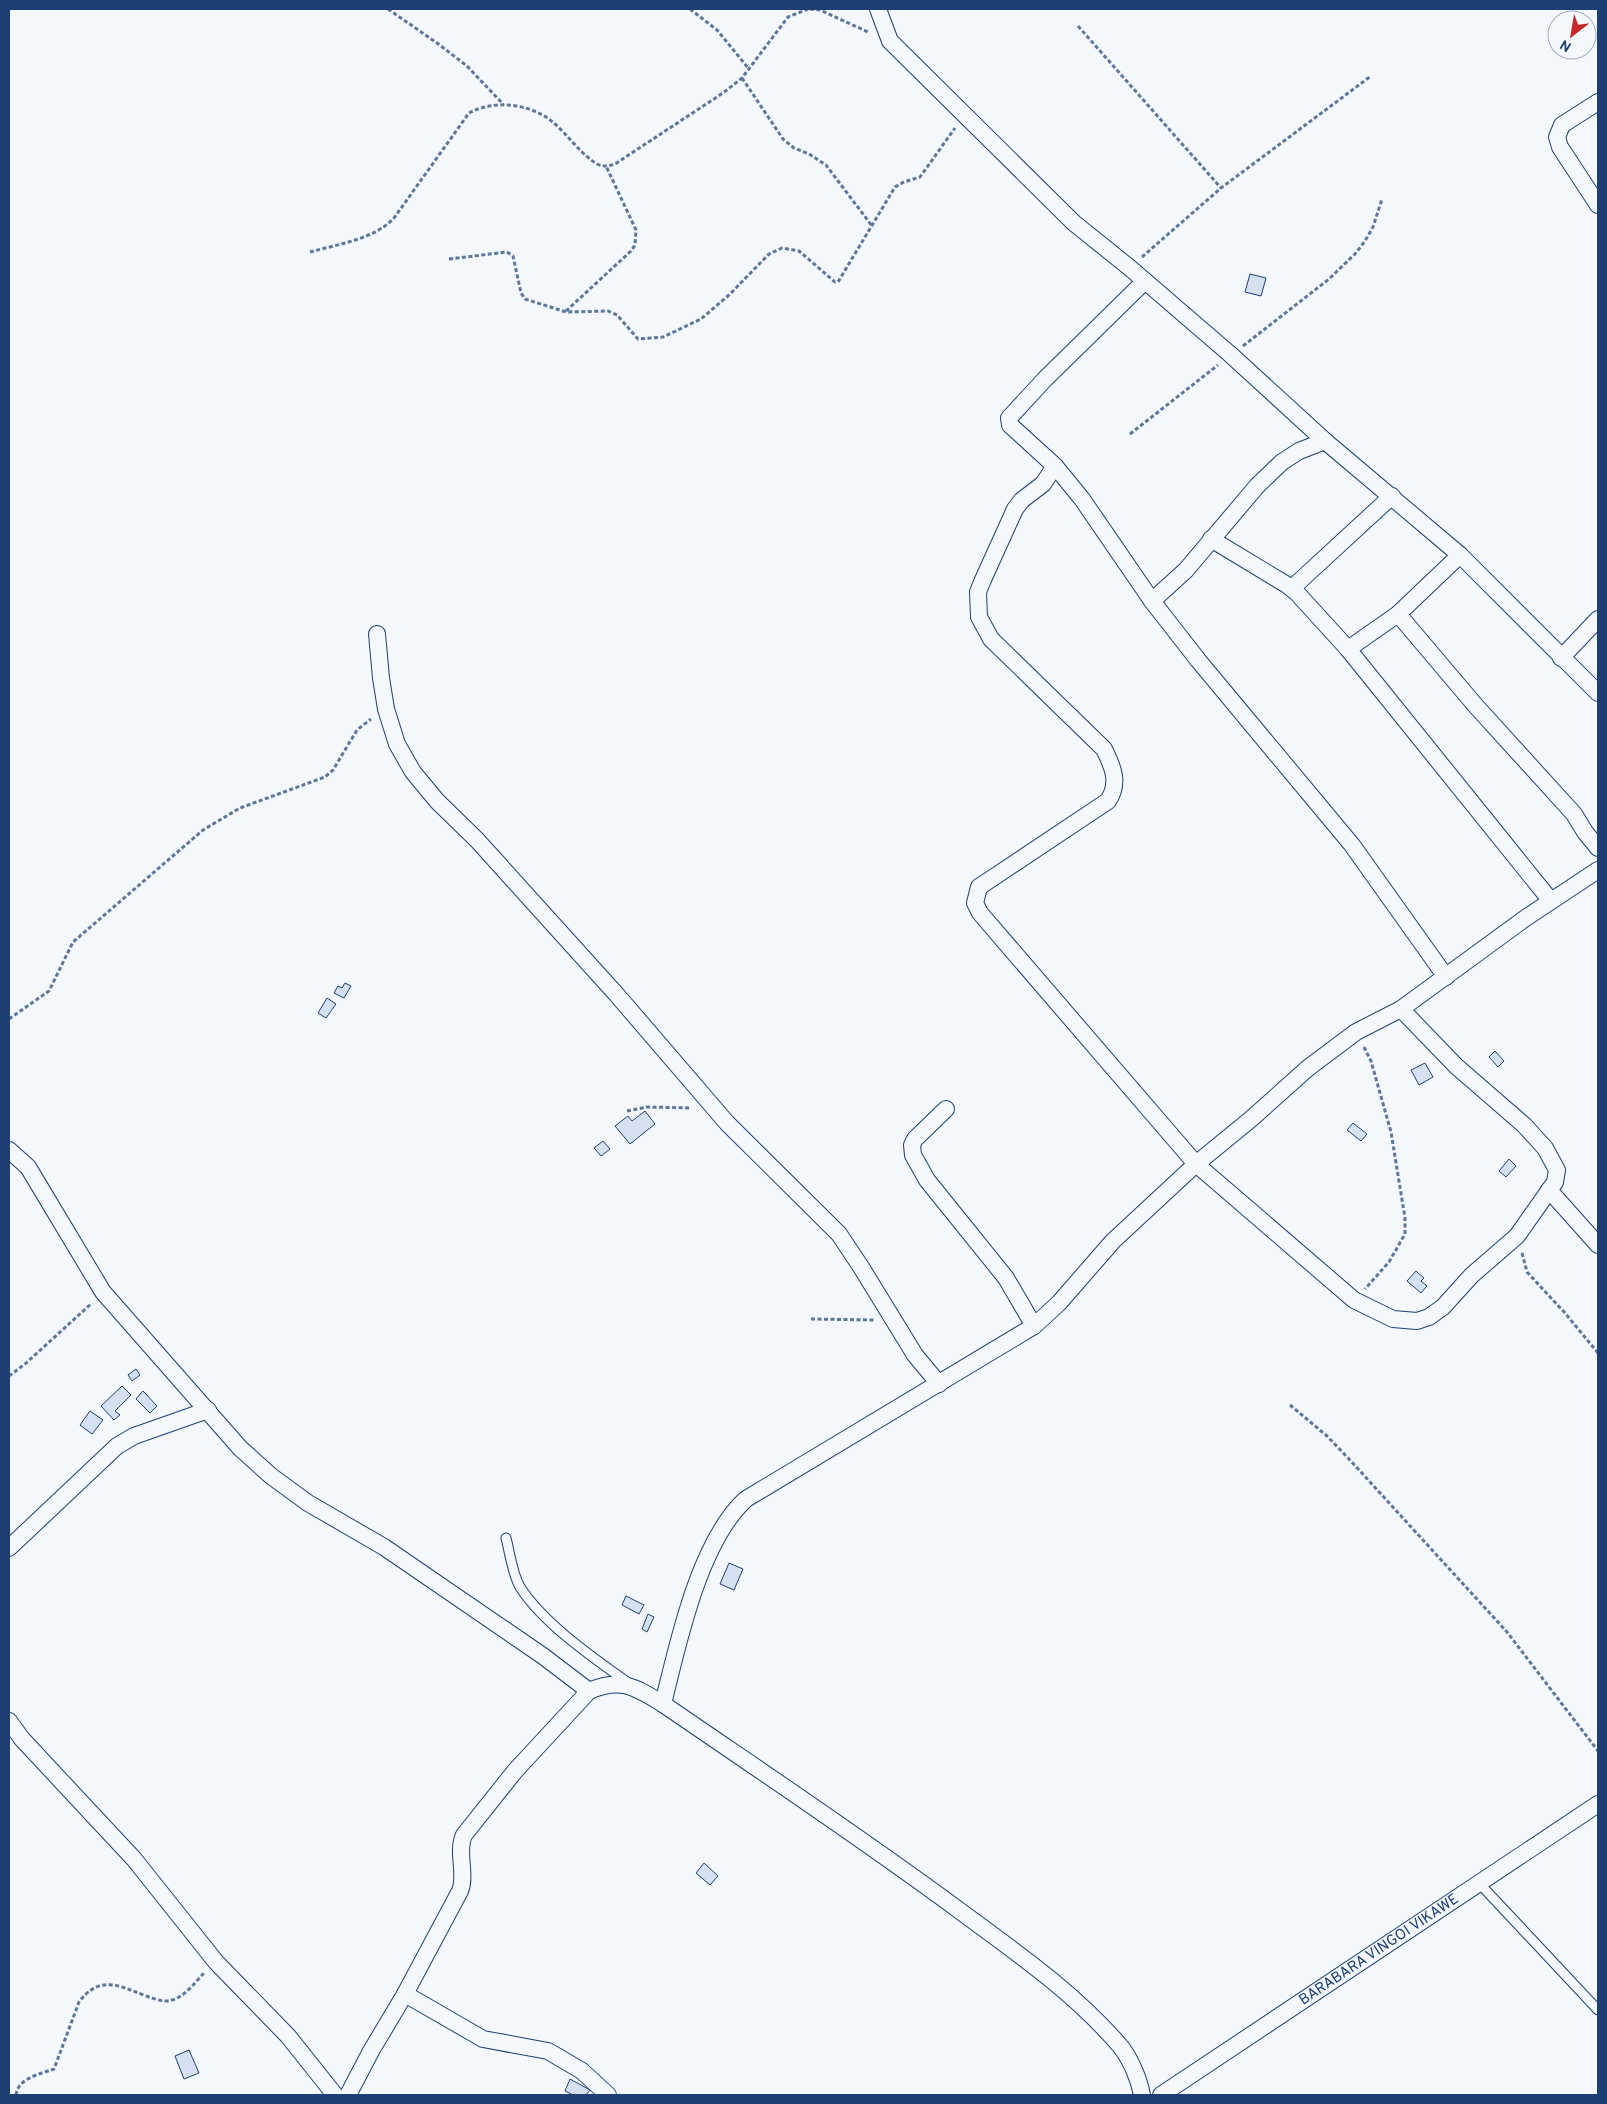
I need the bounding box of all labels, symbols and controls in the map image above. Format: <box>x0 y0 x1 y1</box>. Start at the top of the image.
north arrow <box>1547 10 1597 60</box>
text: N <box>1557 35 1575 55</box>
street label: BARABARA VINGOI VIKAWE <box>1296 1890 1463 2010</box>

